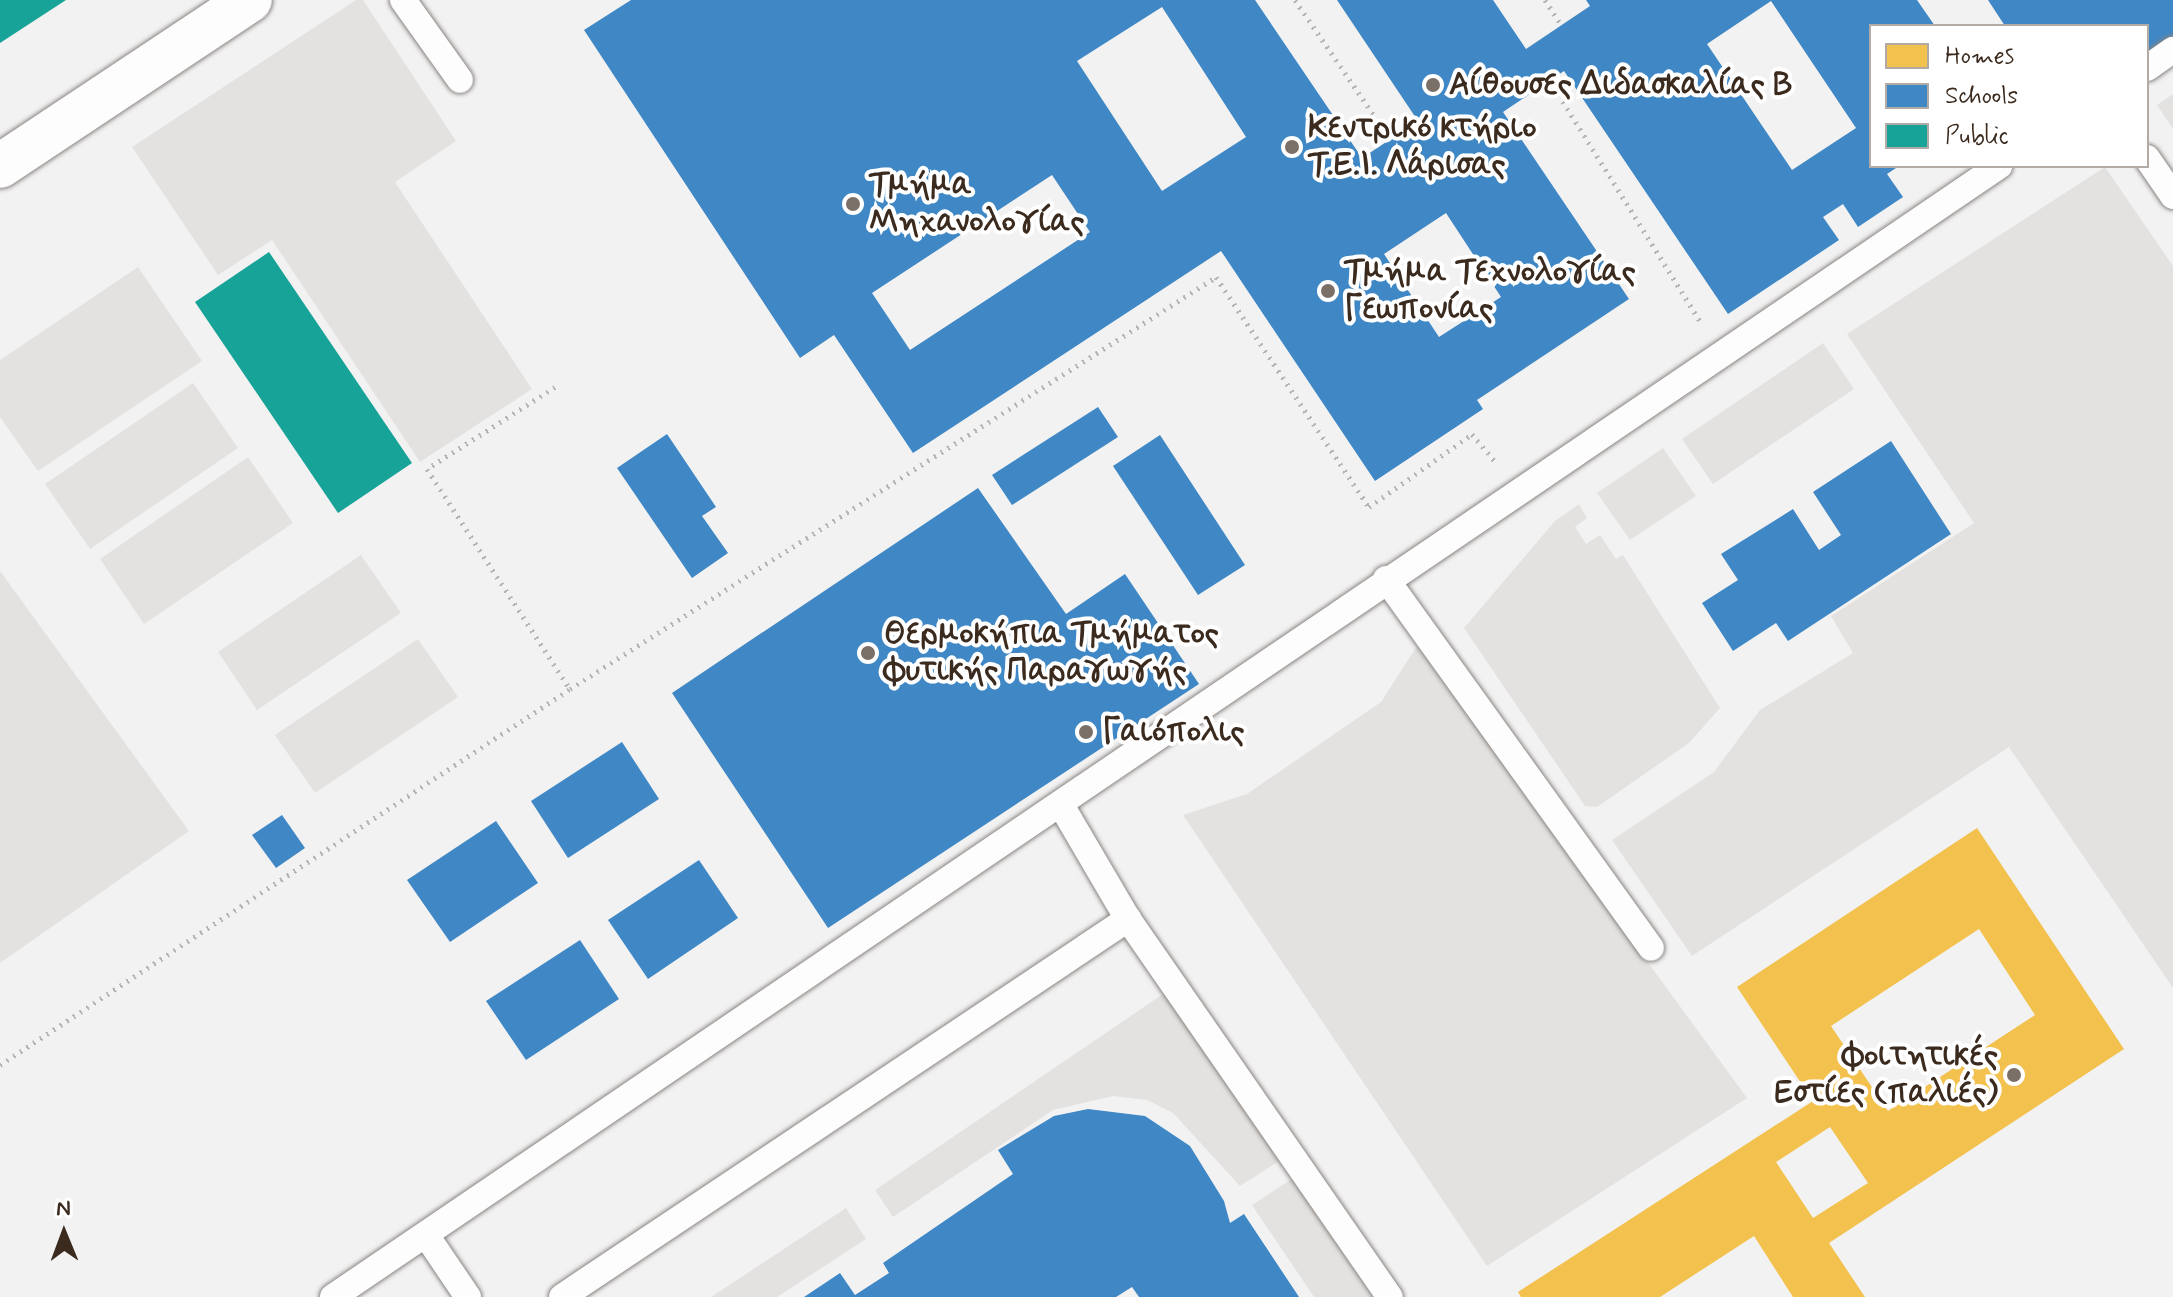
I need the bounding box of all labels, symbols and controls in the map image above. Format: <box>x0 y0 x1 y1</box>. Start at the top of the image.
legend <box>1869 24 2149 168</box>
text: Homes <box>1945 41 2014 72</box>
place label: Αίθουσες Διδασκαλίας Β <box>1449 66 1794 104</box>
marker: Αίθουσες Διδασκαλίας Β <box>1424 76 1442 94</box>
text: Schools <box>1945 81 2018 112</box>
place label: Κεντρικό κτήριο Τ.Ε.Ι. Λάρισας <box>1308 110 1536 185</box>
text: Public <box>1945 121 2009 152</box>
marker: Κεντρικό κτήριο Τ.Ε.Ι. Λάρισας <box>1283 138 1301 156</box>
place label: Τμήμα Μηχανολογίας <box>869 167 1084 242</box>
marker: Τμήμα Μηχανολογίας <box>844 195 862 213</box>
place label: Τμήμα Τεχνολογίας Γεωπονίας <box>1344 254 1636 329</box>
marker: Τμήμα Τεχνολογίας Γεωπονίας <box>1319 282 1337 300</box>
place label: Θερμοκήπια Τμήματος Φυτικής Παραγωγής <box>884 616 1219 691</box>
marker: Θερμοκήπια Τμήματος Φυτικής Παραγωγής <box>859 644 877 662</box>
place label: Γαιόπολις <box>1102 713 1244 751</box>
marker: Γαιόπολις <box>1077 723 1095 741</box>
place label: Φοιτητικές Εστίες (παλιές) <box>1774 1038 1998 1113</box>
marker: Φοιτητικές Εστίες (παλιές) <box>2005 1066 2023 1084</box>
north arrow <box>24 1193 104 1273</box>
text: N <box>56 1195 71 1223</box>

